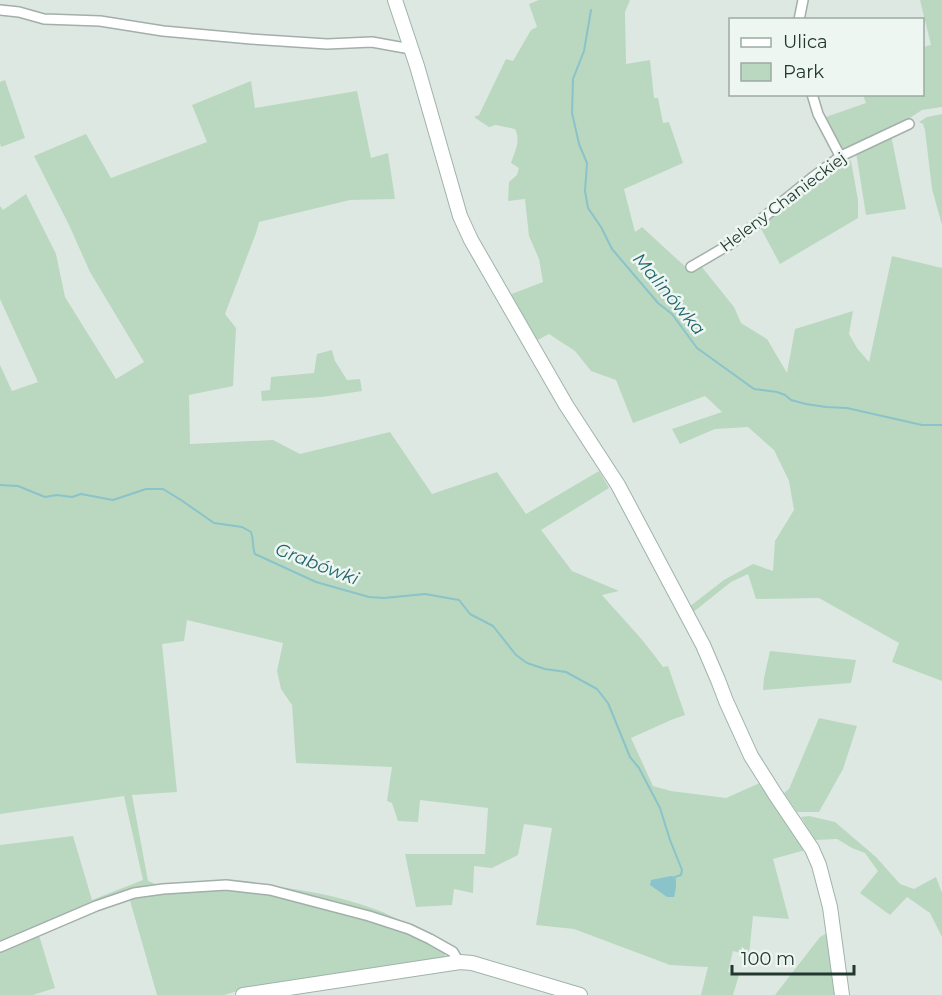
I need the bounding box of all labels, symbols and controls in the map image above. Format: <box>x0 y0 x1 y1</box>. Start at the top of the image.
legend <box>729 18 924 96</box>
text: Ulica <box>783 31 828 53</box>
text: Park <box>783 61 824 83</box>
street label: Heleny Chanieckiej <box>716 148 850 256</box>
water label: Malinówka <box>628 248 710 340</box>
water label: Grabówki <box>272 538 362 590</box>
scale bar <box>732 938 854 976</box>
text: 100 m <box>741 948 795 970</box>

